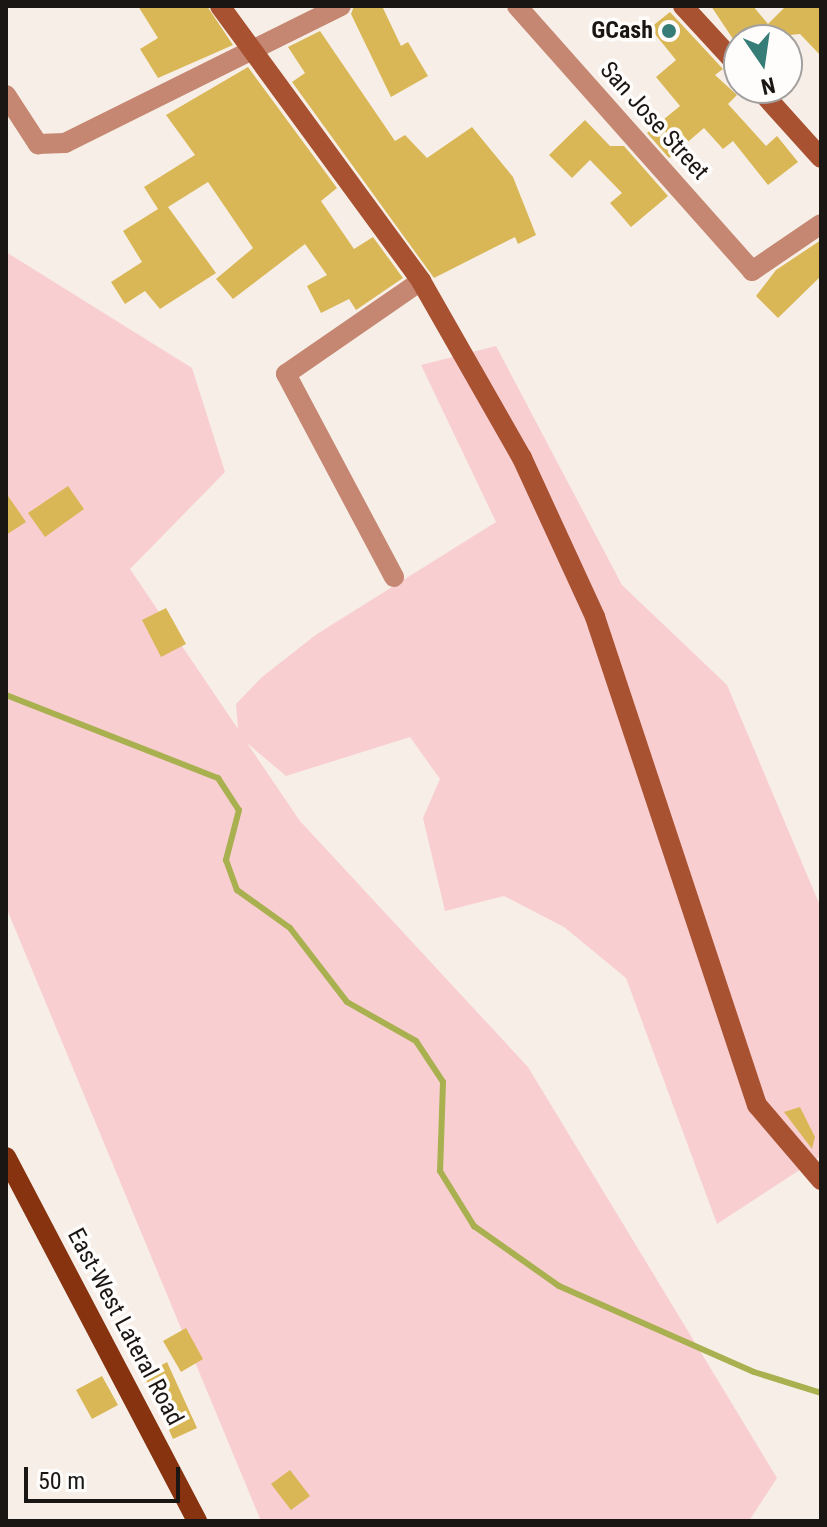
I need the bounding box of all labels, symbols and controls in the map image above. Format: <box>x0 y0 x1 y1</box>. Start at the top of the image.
place label: GCash <box>591 17 653 45</box>
marker: GCash <box>660 22 678 40</box>
north arrow <box>723 24 803 104</box>
street label: San Jose Street <box>594 56 714 186</box>
text: N <box>759 72 777 100</box>
street label: East-West Lateral Road <box>61 1224 189 1430</box>
scale bar <box>28 1451 184 1501</box>
text: 50 m <box>38 1467 85 1495</box>

